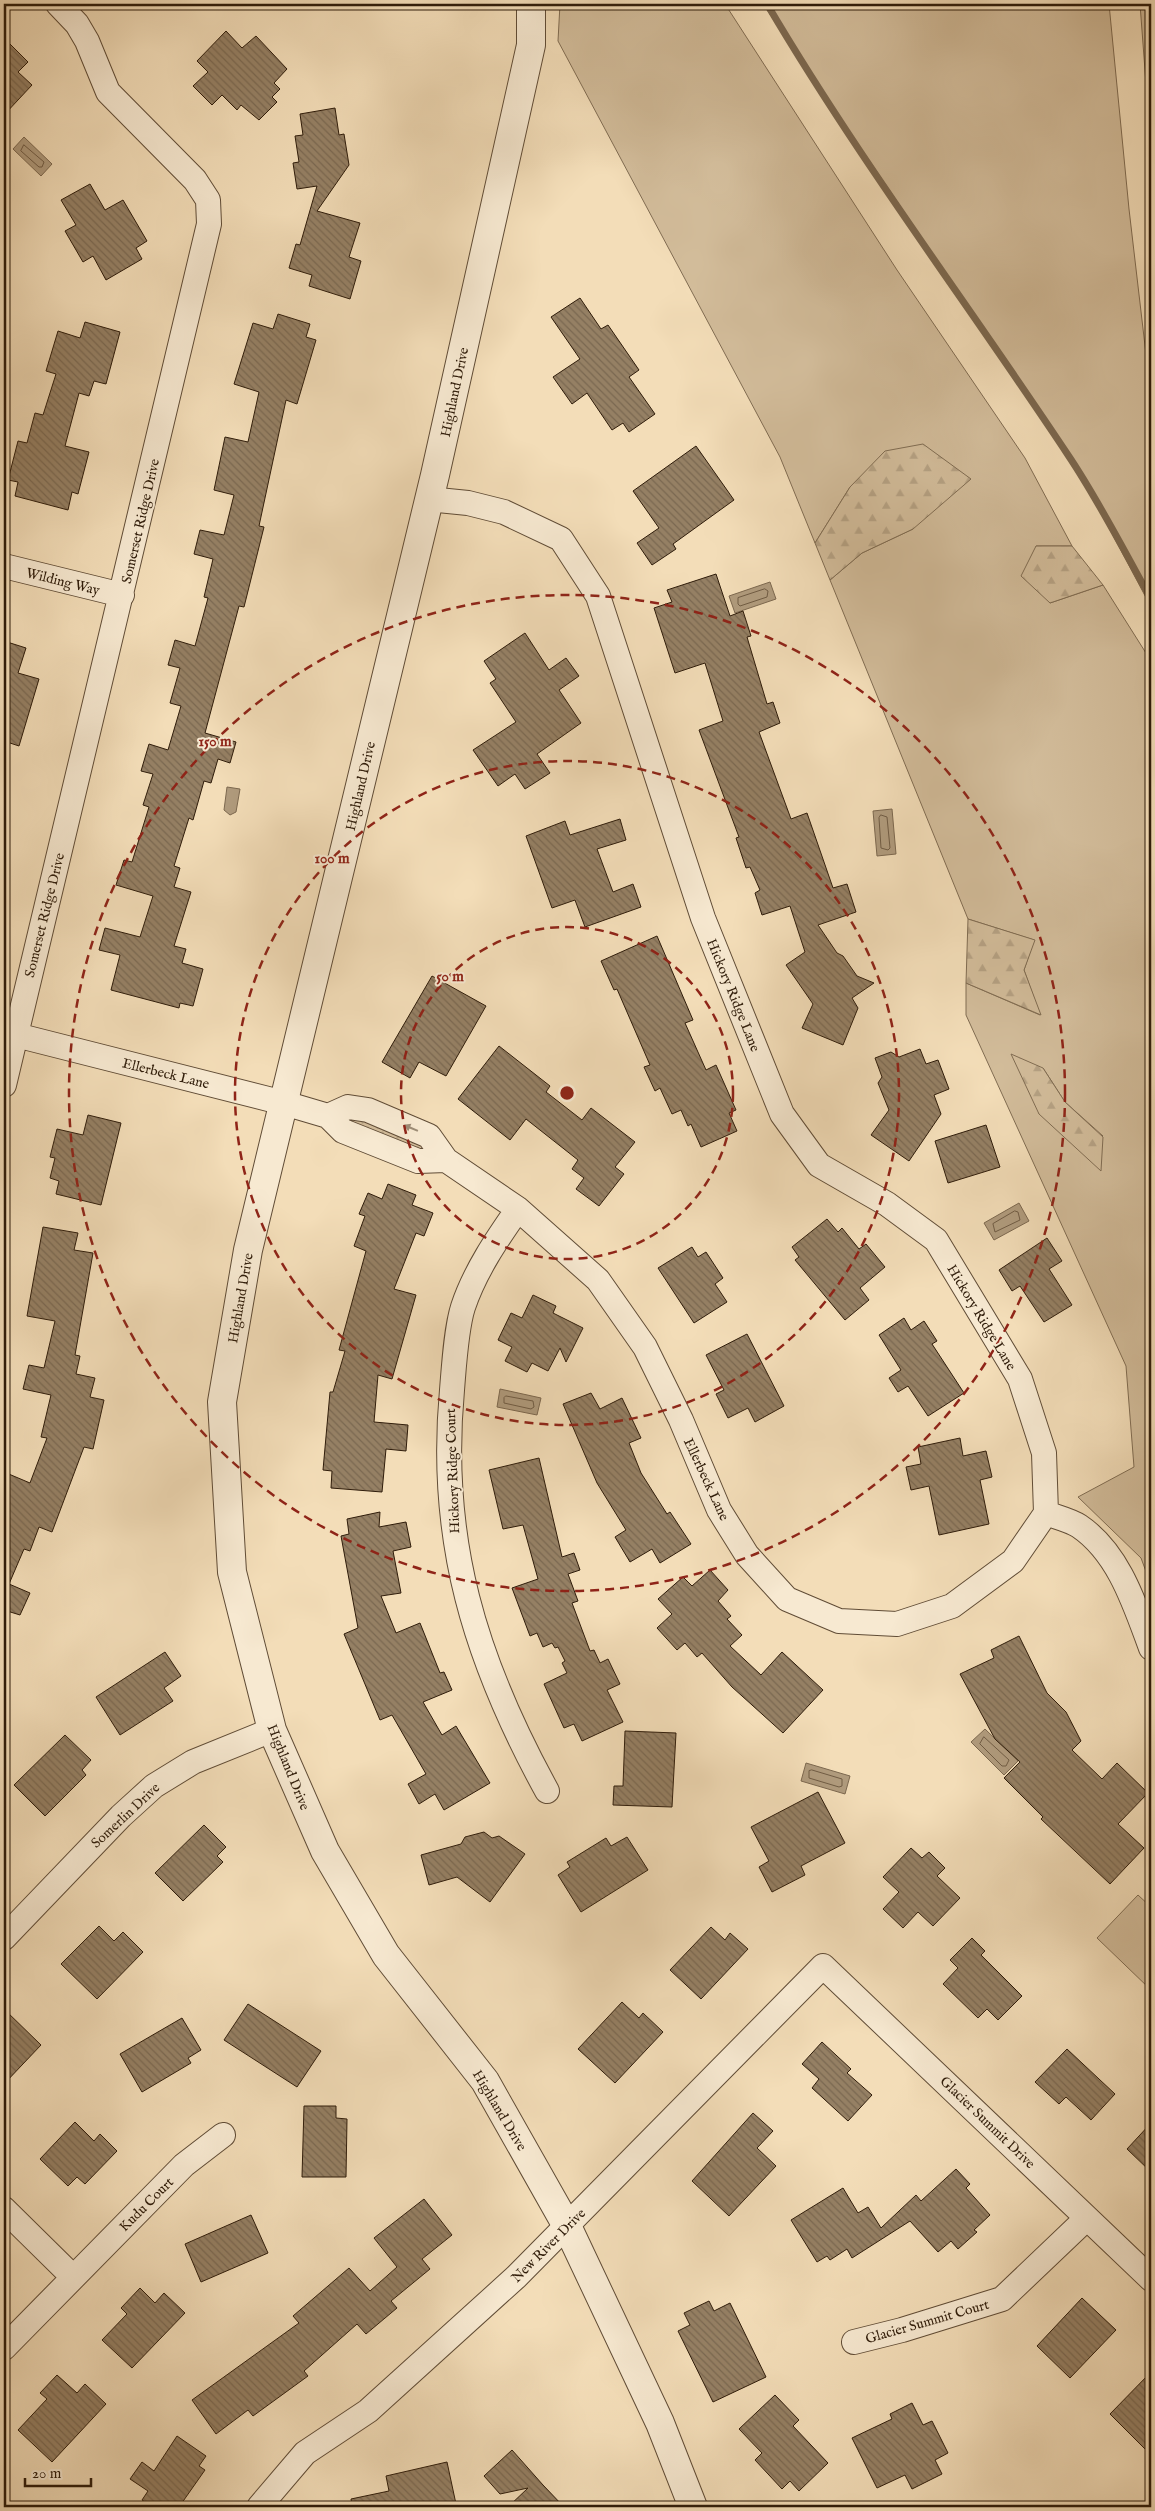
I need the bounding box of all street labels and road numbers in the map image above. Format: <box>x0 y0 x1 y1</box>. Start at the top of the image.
street label: Highland Drive <box>437 345 473 439</box>
street label: Somerset Ridge Drive <box>118 456 164 585</box>
street label: Wilding Way <box>24 564 102 600</box>
street label: Highland Drive <box>342 739 380 833</box>
street label: Somerset Ridge Drive <box>21 851 69 979</box>
street label: Hickory Ridge Lane <box>702 936 764 1055</box>
street label: Ellerbeck Lane <box>120 1054 212 1094</box>
street label: Highland Drive <box>224 1251 258 1345</box>
street label: Hickory Ridge Lane <box>942 1261 1020 1374</box>
street label: Hickory Ridge Court <box>442 1408 464 1534</box>
street label: Ellerbeck Lane <box>679 1435 733 1524</box>
street label: Highland Drive <box>263 1722 314 1814</box>
street label: Somerlin Drive <box>87 1779 164 1852</box>
street label: Highland Drive <box>468 2067 531 2155</box>
street label: Glacier Summit Drive <box>936 2073 1039 2173</box>
street label: Kudu Court <box>116 2174 178 2236</box>
street label: New River Drive <box>508 2204 590 2287</box>
street label: Glacier Summit Court <box>863 2296 991 2348</box>

